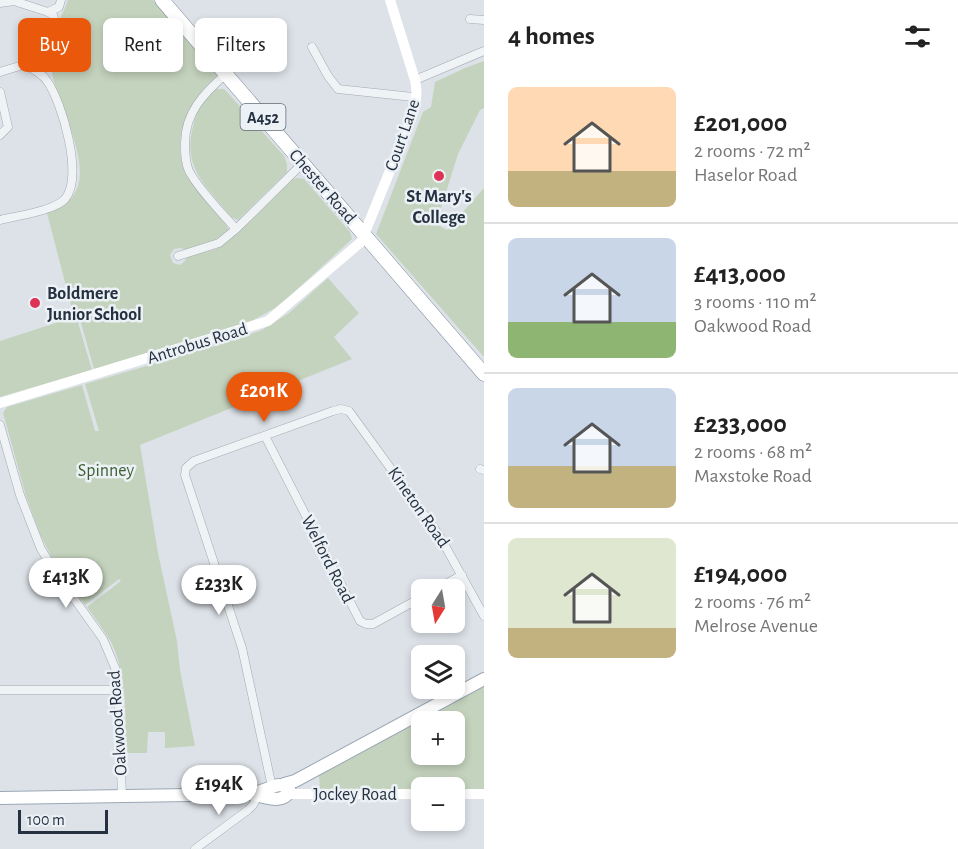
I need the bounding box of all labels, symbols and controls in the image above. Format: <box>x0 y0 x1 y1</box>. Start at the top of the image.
chip: Buy <box>18 18 91 72</box>
chip: Rent <box>103 18 183 72</box>
chip: Filters <box>195 18 287 72</box>
icon: filters <box>901 20 934 53</box>
text: 4 homes <box>508 23 595 49</box>
street label: Court Lane <box>382 97 424 174</box>
road number: A452 <box>240 104 286 130</box>
text: £201,000 <box>694 110 787 136</box>
icon: home <box>556 111 628 183</box>
text: 2 rooms · 72 m² <box>694 141 811 161</box>
street label: Chester Road <box>285 146 359 227</box>
text: Haselor Road <box>694 165 797 185</box>
marker: St Mary's College <box>432 169 446 183</box>
place label: St Mary's College <box>406 188 472 227</box>
text: £413,000 <box>694 261 786 287</box>
icon: home <box>556 262 628 334</box>
place label: Boldmere Junior School <box>47 285 142 324</box>
text: 3 rooms · 110 m² <box>694 292 817 312</box>
marker: Boldmere Junior School <box>28 296 42 310</box>
text: Oakwood Road <box>694 316 811 336</box>
street label: Antrobus Road <box>145 320 250 368</box>
pin: £201K <box>222 372 306 423</box>
text: £201K <box>240 381 288 401</box>
text: £233,000 <box>694 411 787 437</box>
icon: home <box>556 412 628 484</box>
text: 2 rooms · 68 m² <box>694 442 812 462</box>
park label: Spinney <box>78 462 135 480</box>
street label: Kineton Road <box>384 464 453 551</box>
text: Maxstoke Road <box>694 466 812 486</box>
street label: Welford Road <box>297 513 357 606</box>
pin: £413K <box>24 558 108 609</box>
text: £194,000 <box>694 561 787 587</box>
icon: home <box>556 562 628 634</box>
pin: £233K <box>177 565 261 616</box>
text: £413K <box>43 567 89 587</box>
text: £233K <box>195 574 243 594</box>
north arrow <box>411 579 465 633</box>
map controls <box>411 579 465 831</box>
text: 2 rooms · 76 m² <box>694 592 811 612</box>
text: Melrose Avenue <box>694 616 818 636</box>
button: layers <box>411 645 465 699</box>
street label: Oakwood Road <box>105 670 131 776</box>
button: + <box>411 711 465 765</box>
pin: £194K <box>177 765 261 816</box>
text: £194K <box>195 774 243 794</box>
button: − <box>411 777 465 831</box>
street label: Jockey Road <box>313 786 397 804</box>
scale bar <box>18 807 108 834</box>
text: 100 m <box>27 812 65 828</box>

